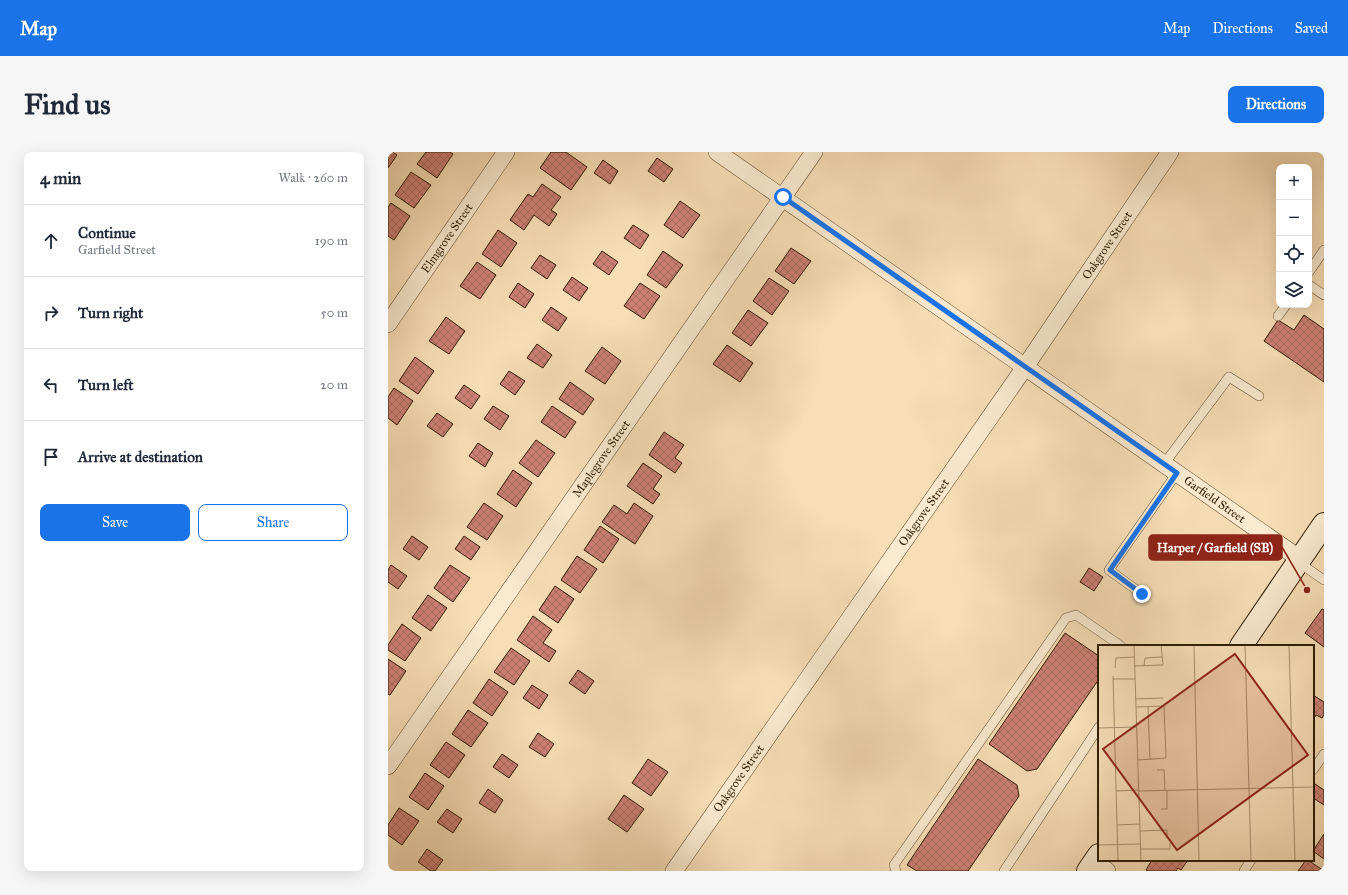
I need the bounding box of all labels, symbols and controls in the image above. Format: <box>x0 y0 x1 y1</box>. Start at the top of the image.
text: Map <box>20 17 57 40</box>
text: Map <box>1163 20 1190 37</box>
text: Directions <box>1212 20 1273 37</box>
text: Saved <box>1295 20 1328 37</box>
button: Directions <box>1228 86 1324 123</box>
text: Find us <box>24 87 110 122</box>
map controls <box>1276 164 1312 308</box>
button: + <box>1276 164 1312 200</box>
text: 4 min <box>40 168 81 189</box>
text: Walk · 260 m <box>278 170 348 186</box>
route start <box>774 188 792 206</box>
street label: Elmgrove Street <box>418 200 476 276</box>
button: − <box>1276 200 1312 236</box>
street label: Oakgrove Street <box>1079 208 1135 282</box>
text: Continue <box>78 224 136 242</box>
icon: ahead <box>40 230 62 252</box>
text: 190 m <box>315 233 348 249</box>
button: locate <box>1276 236 1312 272</box>
text: Garfield Street <box>78 242 156 258</box>
button: layers <box>1276 272 1312 308</box>
icon: right <box>40 302 62 324</box>
text: Turn right <box>78 304 143 322</box>
text: 50 m <box>321 305 348 321</box>
icon: left <box>40 374 62 396</box>
text: Turn left <box>78 376 134 394</box>
text: 20 m <box>320 377 348 393</box>
street label: Maplegrove Street <box>570 417 633 500</box>
icon: arrive <box>40 446 62 468</box>
text: Arrive at destination <box>78 448 203 466</box>
street label: Garfield Street <box>1181 473 1249 526</box>
street label: Oakgrove Street <box>895 475 952 549</box>
button: Save <box>40 504 190 541</box>
button: Share <box>198 504 348 541</box>
callout: Harper / Garfield (SB) <box>1149 535 1282 560</box>
text: Harper / Garfield (SB) <box>1157 540 1274 556</box>
route end <box>1133 585 1151 603</box>
inset map <box>1098 645 1314 861</box>
street label: Oakgrove Street <box>710 741 767 815</box>

